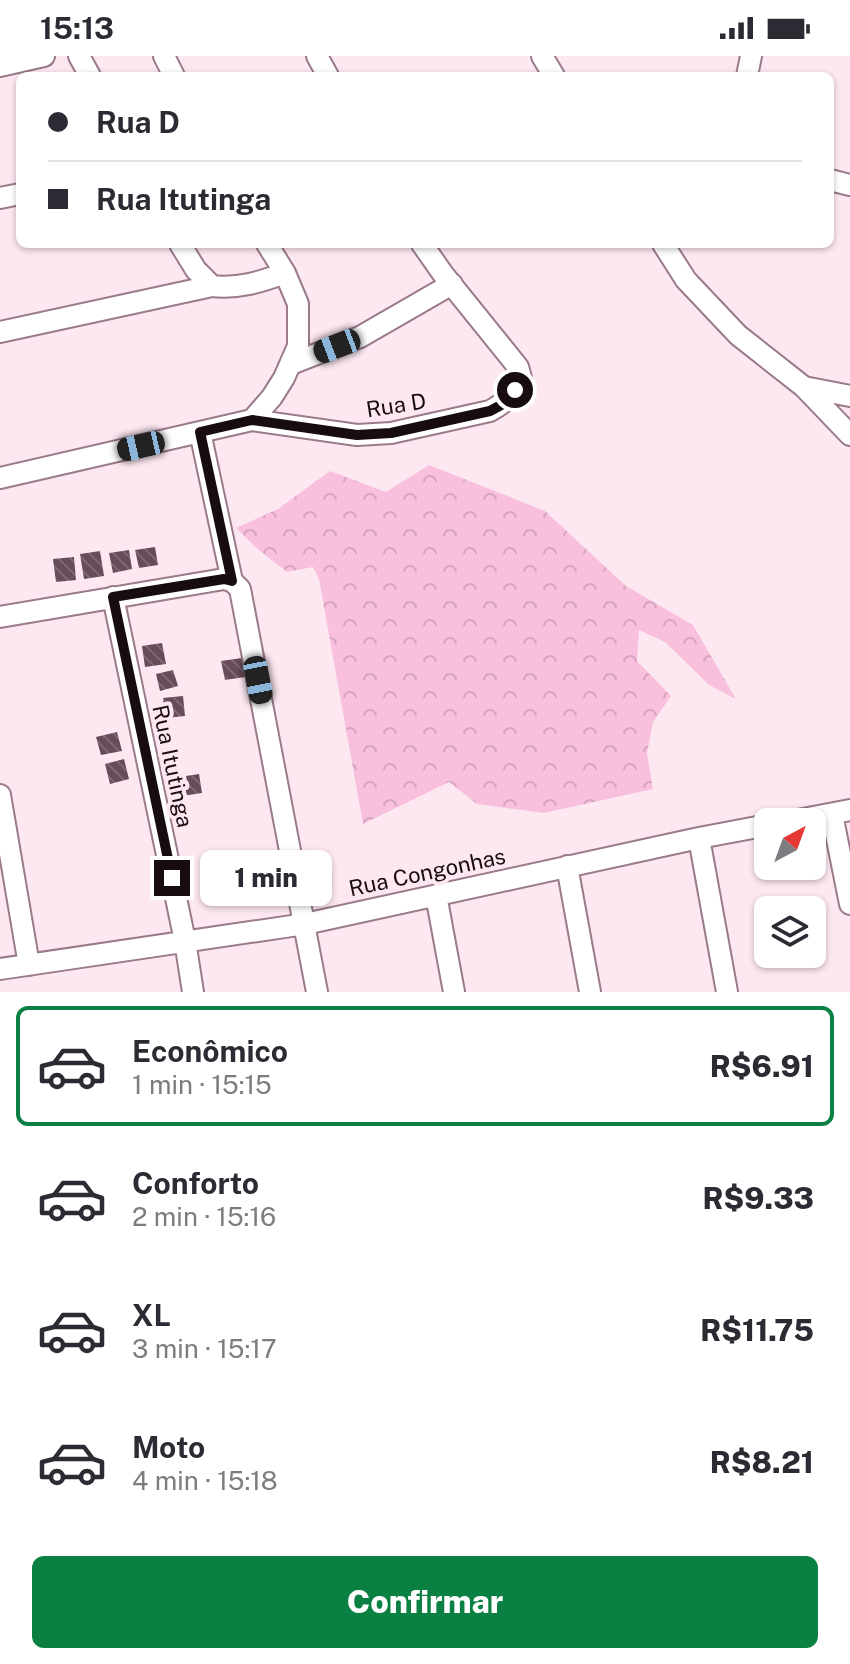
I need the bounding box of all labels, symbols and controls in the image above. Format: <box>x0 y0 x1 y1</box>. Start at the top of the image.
text: 15:13 <box>40 10 114 46</box>
text: Rua D <box>96 104 180 140</box>
text: Rua Itutinga <box>96 181 271 217</box>
car <box>310 326 364 366</box>
route start <box>497 372 533 408</box>
street label: Rua D <box>364 387 428 423</box>
car <box>115 429 167 463</box>
car <box>242 654 274 706</box>
street label: Rua Itutinga <box>147 702 199 830</box>
north arrow <box>754 808 826 880</box>
map controls <box>754 808 826 968</box>
street label: Rua Congonhas <box>346 843 508 901</box>
callout: 1 min <box>200 850 332 906</box>
route end <box>154 860 190 896</box>
text: 1 min <box>234 862 298 893</box>
button: layers <box>754 896 826 968</box>
icon: car <box>36 1030 108 1102</box>
text: Econômico <box>132 1033 288 1069</box>
text: R$6.91 <box>710 1048 814 1084</box>
text: 1 min · 15:15 <box>132 1069 272 1100</box>
icon: car <box>36 1162 108 1234</box>
text: Conforto <box>132 1165 259 1201</box>
text: R$9.33 <box>702 1180 814 1216</box>
text: 2 min · 15:16 <box>132 1201 276 1232</box>
icon: car <box>36 1294 108 1366</box>
text: XL <box>132 1297 171 1333</box>
text: R$11.75 <box>700 1312 814 1348</box>
text: 3 min · 15:17 <box>132 1333 277 1364</box>
icon: car <box>36 1426 108 1498</box>
text: Moto <box>132 1429 205 1465</box>
text: R$8.21 <box>710 1444 814 1480</box>
text: 4 min · 15:18 <box>132 1465 278 1496</box>
button: Confirmar <box>32 1556 818 1648</box>

